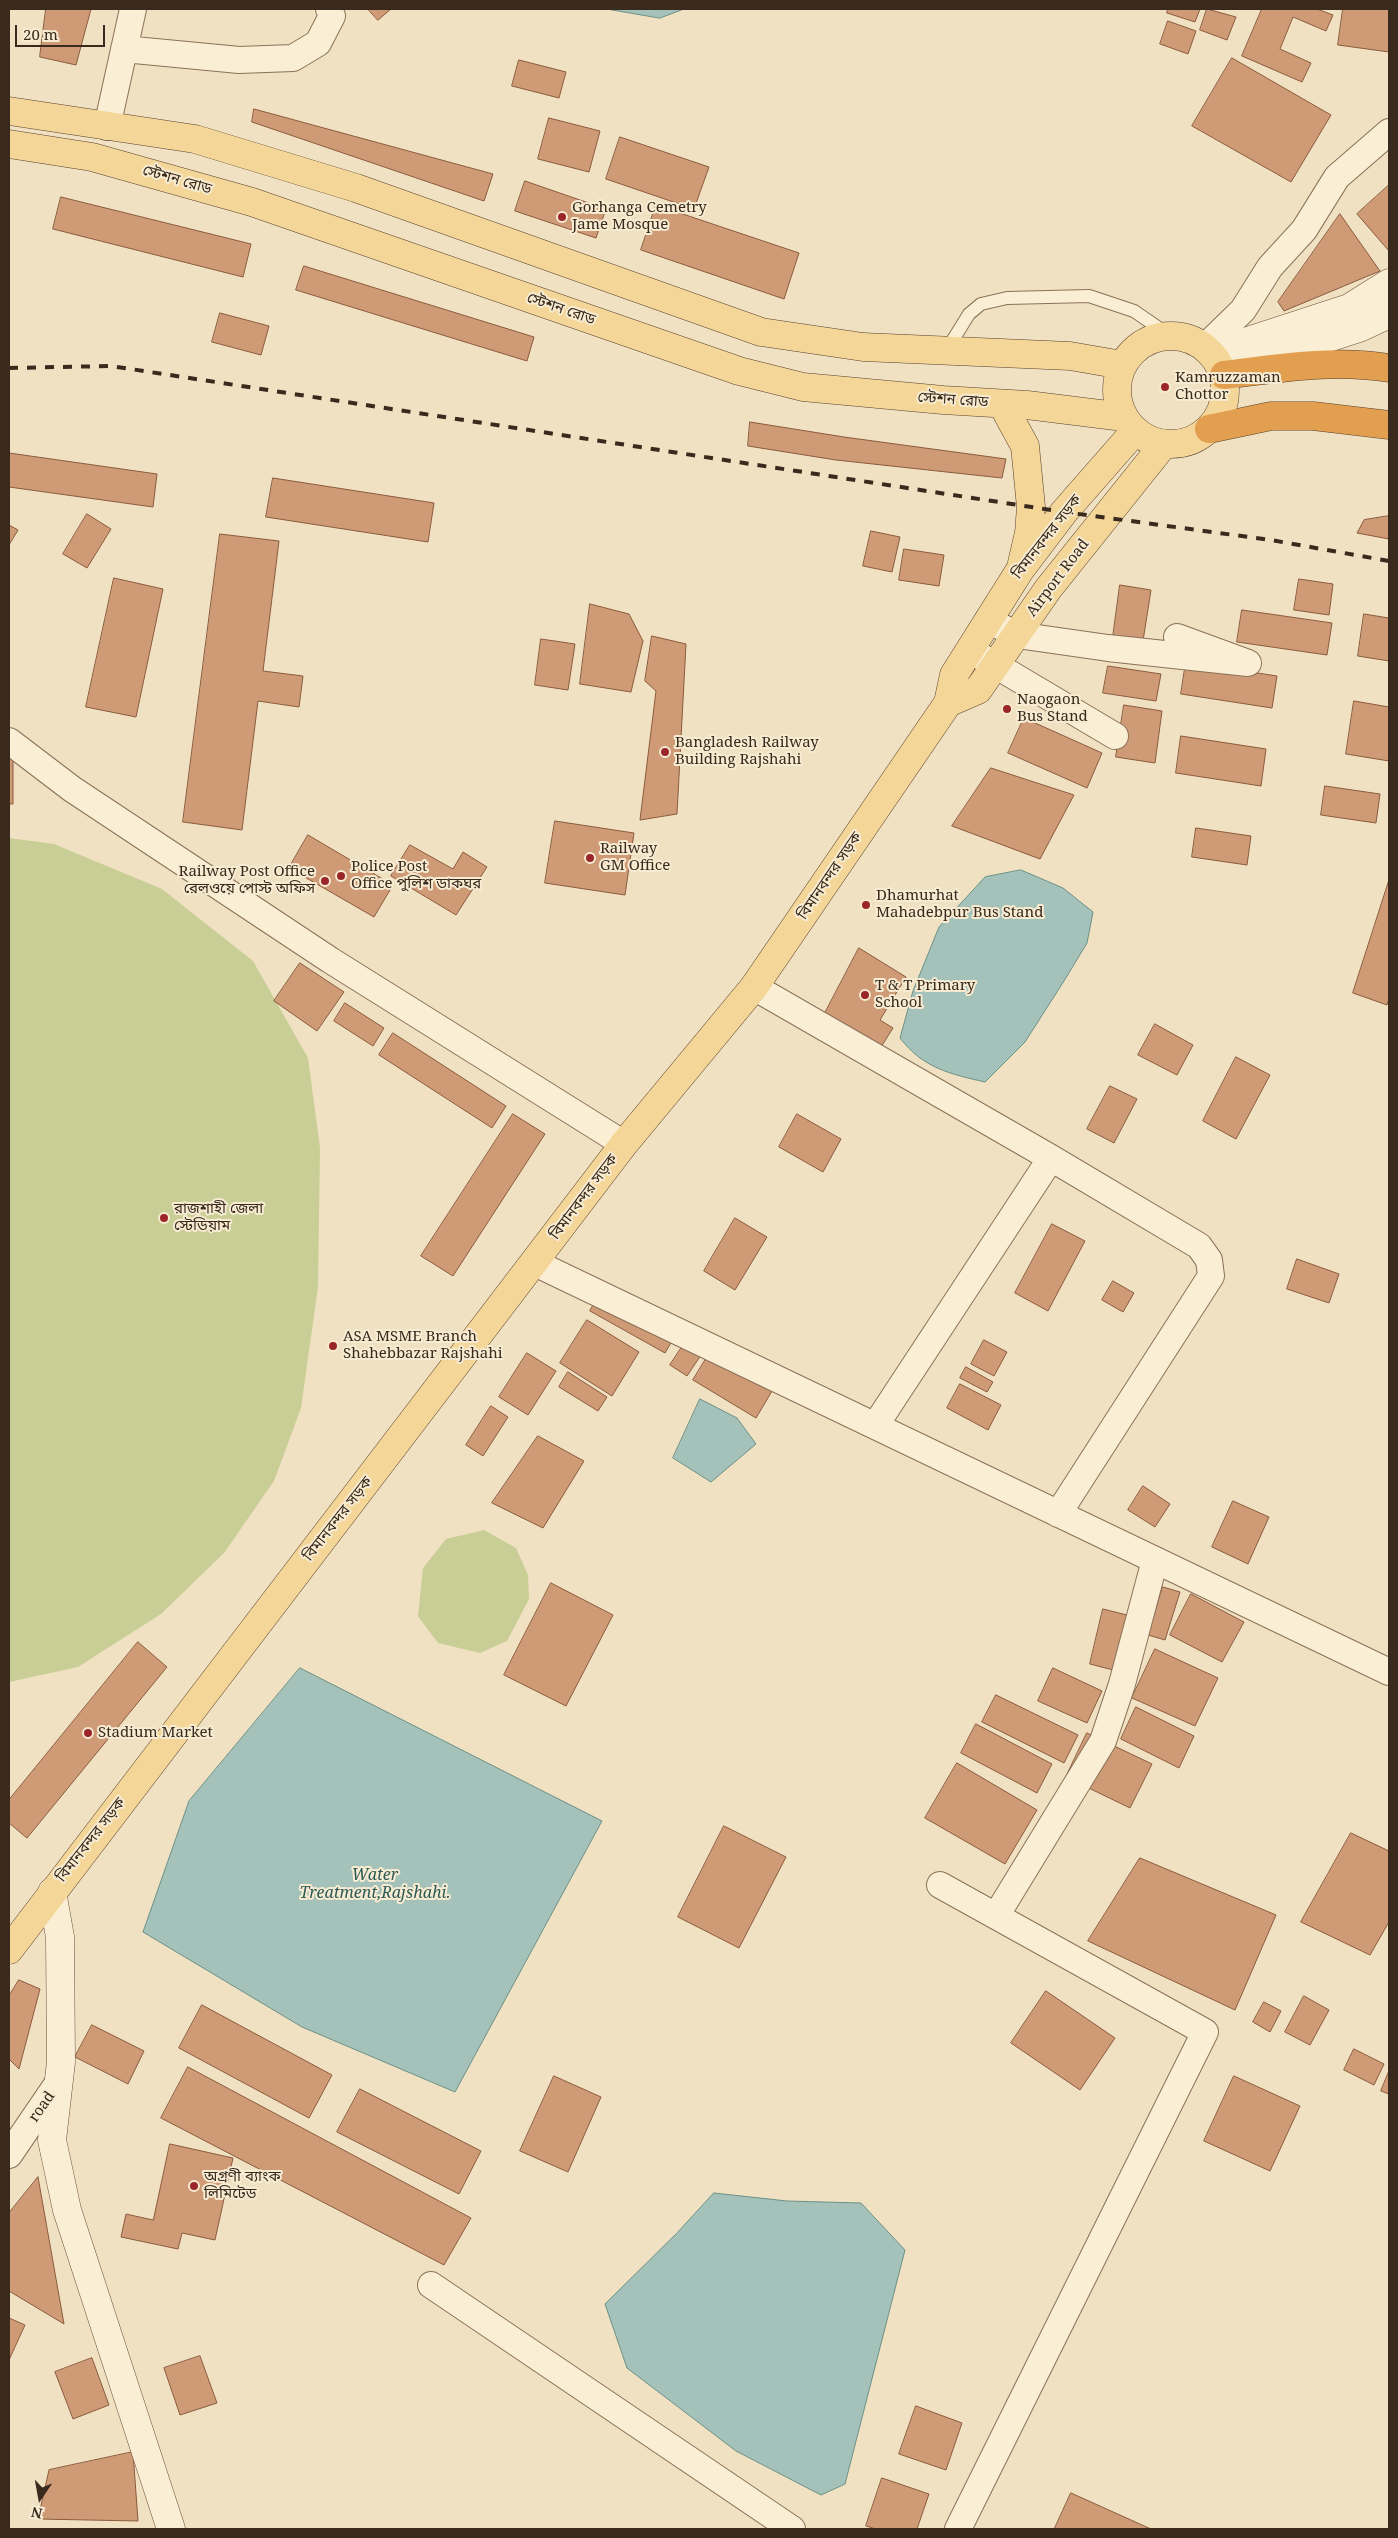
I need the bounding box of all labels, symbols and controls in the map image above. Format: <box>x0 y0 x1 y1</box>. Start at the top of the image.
scale bar <box>18 15 108 47</box>
text: 20 m <box>23 24 58 44</box>
street label: স্টেশন রোড <box>140 162 214 198</box>
place label: Gorhanga Cemetry Jame Mosque <box>572 199 707 234</box>
marker: Gorhanga Cemetry Jame Mosque <box>556 211 568 223</box>
street label: স্টেশন রোড <box>524 289 598 329</box>
place label: Kamruzzaman Chottor <box>1175 369 1281 404</box>
marker: Kamruzzaman Chottor <box>1159 381 1171 393</box>
street label: স্টেশন রোড <box>917 389 989 411</box>
street label: বিমানবন্দর সড়ক <box>1009 491 1085 583</box>
street label: Airport Road <box>1023 536 1093 620</box>
place label: Naogaon Bus Stand <box>1017 691 1088 726</box>
marker: Naogaon Bus Stand <box>1001 703 1013 715</box>
place label: Bangladesh Railway Building Rajshahi <box>675 734 819 769</box>
marker: Bangladesh Railway Building Rajshahi <box>659 746 671 758</box>
street label: বিমানবন্দর সড়ক <box>794 829 866 923</box>
place label: Railway GM Office <box>600 840 670 875</box>
marker: Railway GM Office <box>584 852 596 864</box>
place label: Police Post Office পুলিশ ডাকঘর <box>351 858 481 893</box>
place label: Railway Post Office রেলওয়ে পোস্ট অফিস <box>179 863 315 898</box>
marker: Police Post Office পুলিশ ডাকঘর <box>335 870 347 882</box>
marker: Railway Post Office রেলওয়ে পোস্ট অফিস <box>319 875 331 887</box>
place label: Dhamurhat Mahadebpur Bus Stand <box>876 887 1043 922</box>
marker: Dhamurhat Mahadebpur Bus Stand <box>860 899 872 911</box>
place label: T & T Primary School <box>875 977 975 1012</box>
marker: T & T Primary School <box>859 989 871 1001</box>
street label: বিমানবন্দর সড়ক <box>546 1151 622 1243</box>
place label: রাজশাহী জেলা স্টেডিয়াম <box>174 1200 263 1235</box>
marker: রাজশাহী জেলা স্টেডিয়াম <box>158 1212 170 1224</box>
place label: ASA MSME Branch Shahebbazar Rajshahi <box>343 1328 502 1363</box>
marker: ASA MSME Branch Shahebbazar Rajshahi <box>327 1340 339 1352</box>
street label: বিমানবন্দর সড়ক <box>300 1473 376 1565</box>
place label: Stadium Market <box>98 1724 213 1742</box>
marker: Stadium Market <box>82 1727 94 1739</box>
street label: বিমানবন্দর সড়ক <box>53 1794 129 1886</box>
water label: Water Treatment,Rajshahi. <box>300 1865 450 1903</box>
street label: road <box>25 2088 59 2126</box>
place label: অগ্রণী ব্যাংক লিমিটেড <box>204 2168 281 2203</box>
marker: অগ্রণী ব্যাংক লিমিটেড <box>188 2180 200 2192</box>
north arrow <box>15 2473 65 2523</box>
text: N <box>29 2503 44 2524</box>

